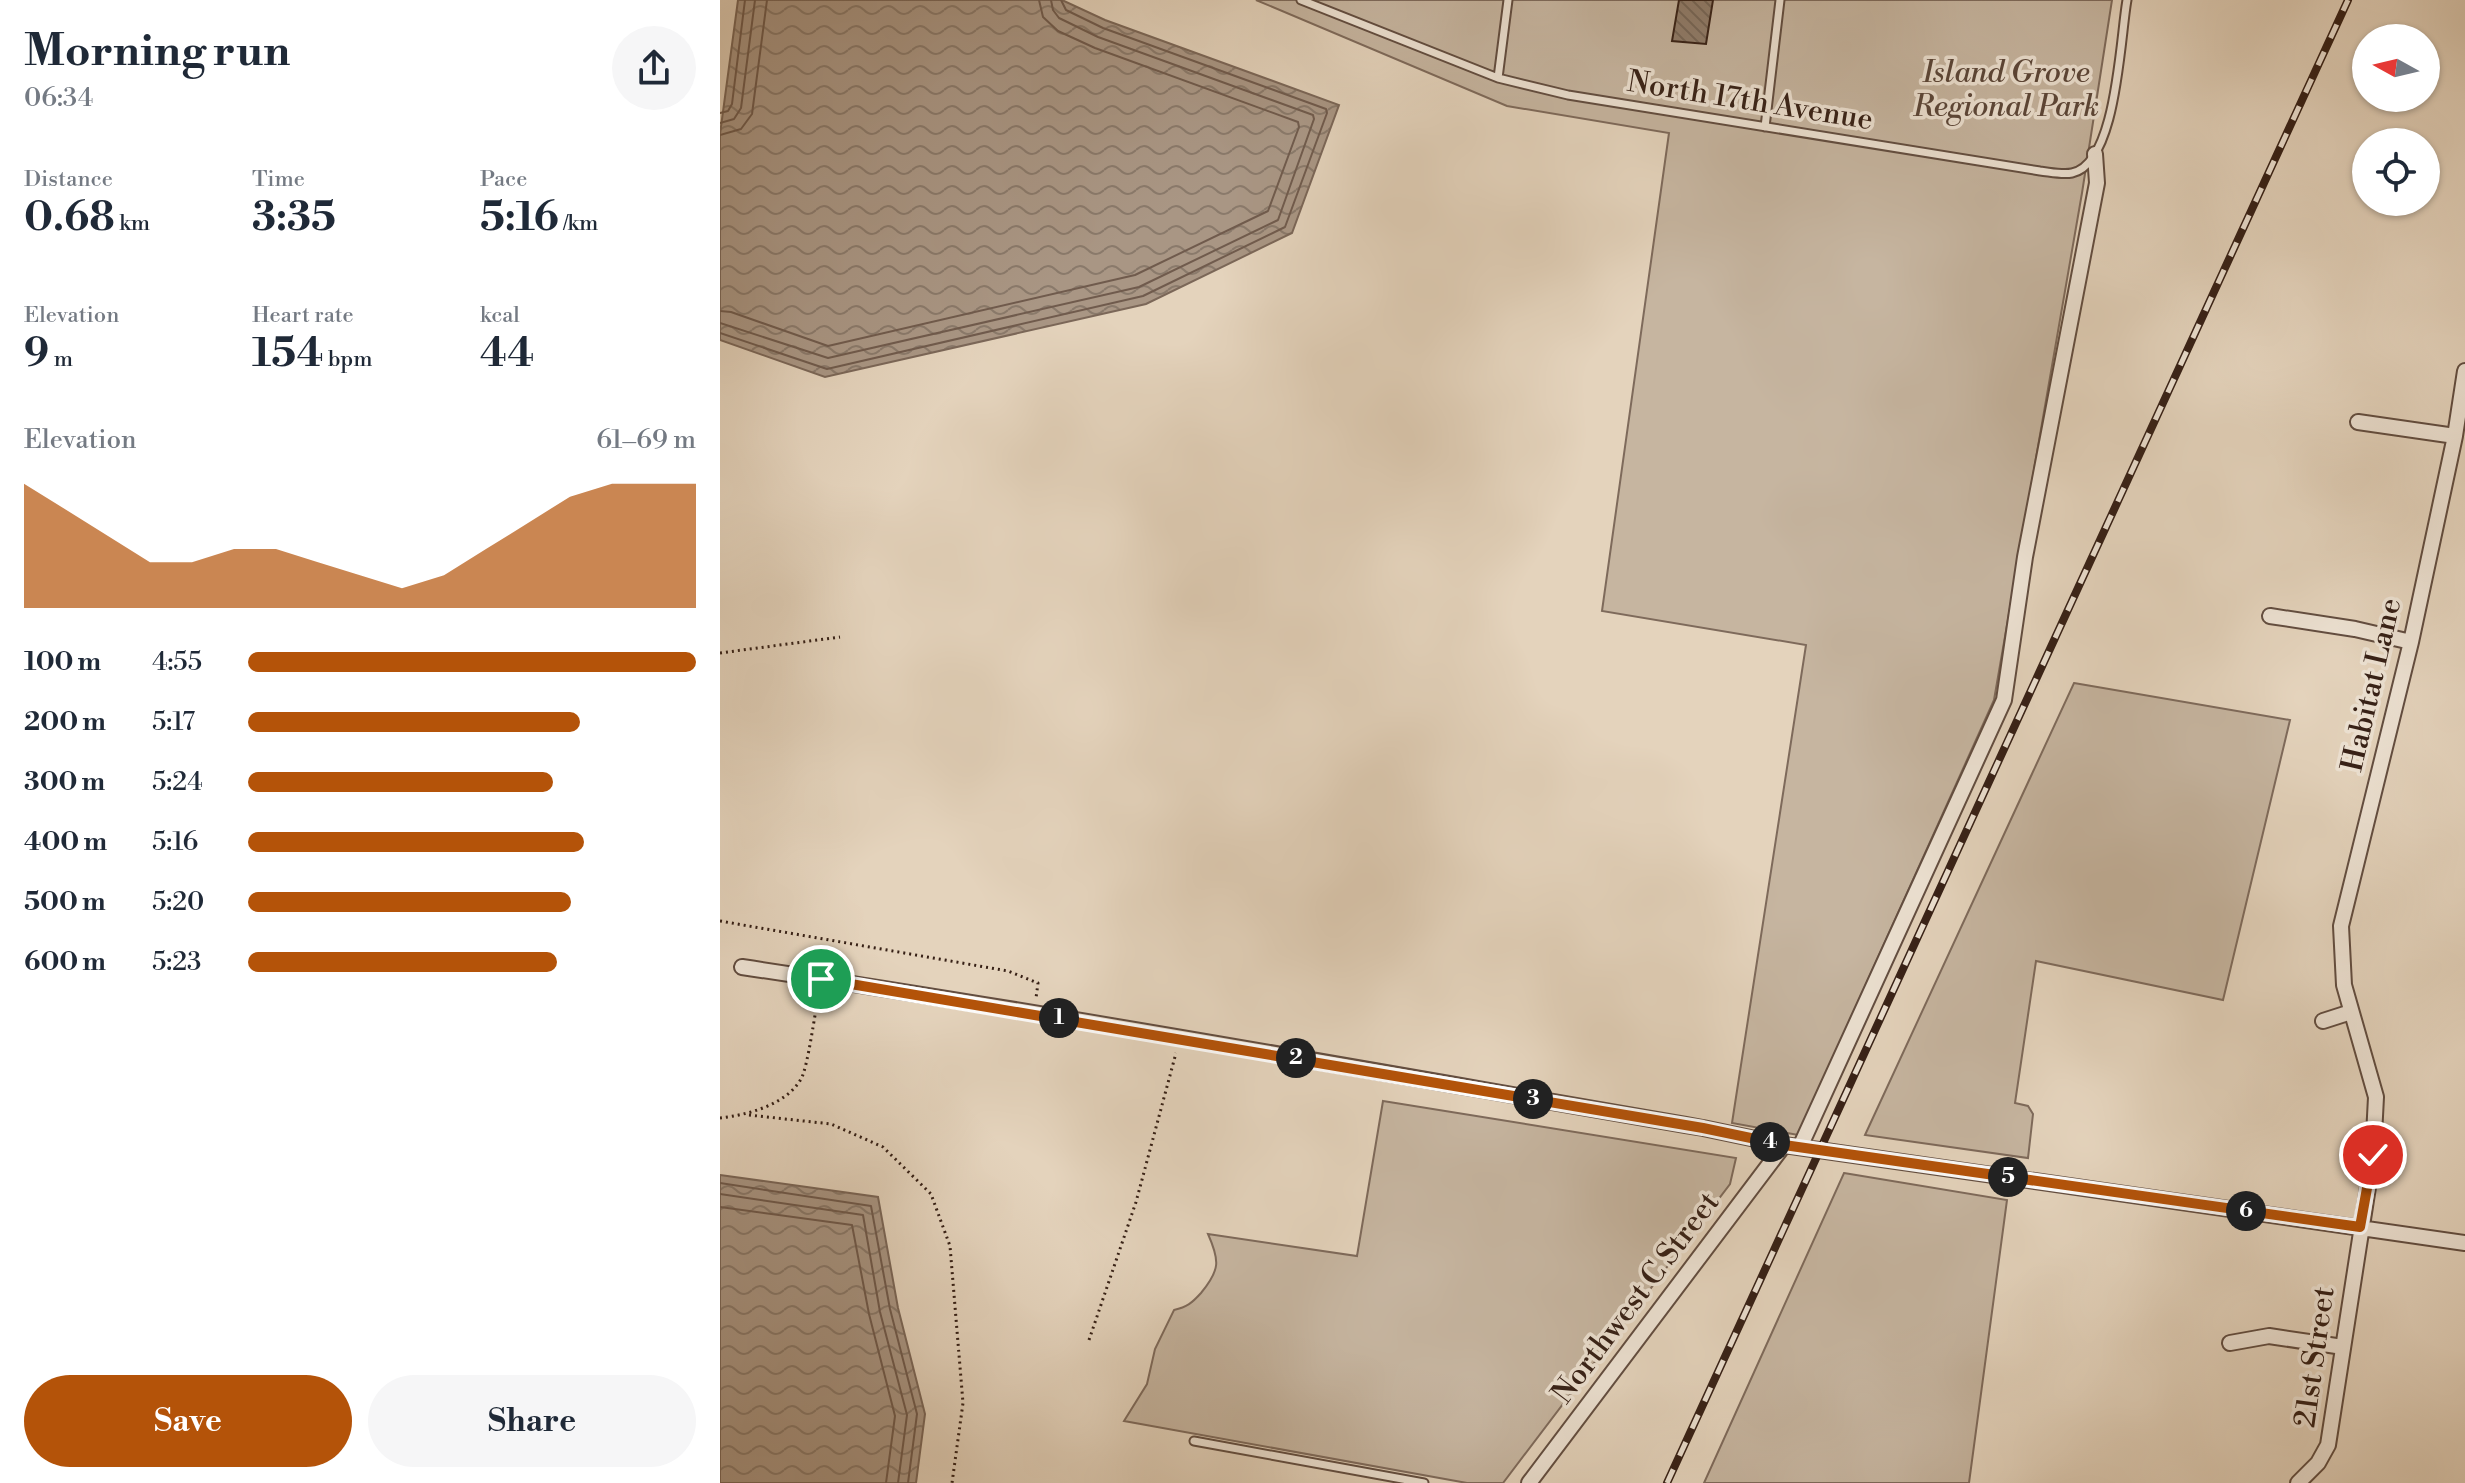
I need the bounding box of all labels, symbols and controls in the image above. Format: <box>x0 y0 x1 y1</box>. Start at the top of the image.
text: Morning run <box>24 24 290 79</box>
north arrow <box>2352 24 2440 112</box>
map controls <box>2352 24 2440 216</box>
button: share <box>612 26 696 110</box>
park label: Island Grove Regional Park <box>1912 54 2099 126</box>
street label: North 17th Avenue <box>1625 63 1875 139</box>
text: 06:34 <box>24 82 93 114</box>
button: locate <box>2352 128 2440 216</box>
text: Distance <box>24 166 113 193</box>
text: Time <box>252 166 305 193</box>
text: Pace <box>480 166 527 193</box>
text: 0.68 <box>24 193 115 243</box>
text: 3:35 <box>252 193 336 243</box>
text: 5:16 <box>480 193 559 243</box>
text: km <box>115 210 150 237</box>
text: /km <box>559 210 598 237</box>
text: Elevation <box>24 302 119 329</box>
text: Heart rate <box>252 302 354 329</box>
text: kcal <box>480 302 520 329</box>
text: 9 <box>24 329 49 379</box>
text: 154 <box>252 329 323 379</box>
text: 44 <box>480 329 534 379</box>
text: m <box>49 346 73 373</box>
text: bpm <box>323 346 373 373</box>
text: Elevation <box>24 424 137 456</box>
text: 61–69 m <box>596 424 696 456</box>
street label: Habitat Lane <box>2334 594 2410 776</box>
text: 100 m <box>24 646 101 678</box>
text: 4:55 <box>152 646 202 678</box>
text: 200 m <box>24 706 106 738</box>
text: 5:17 <box>152 706 195 738</box>
text: 300 m <box>24 766 105 798</box>
text: 5:24 <box>152 766 203 798</box>
text: 400 m <box>24 826 107 858</box>
text: 5:16 <box>152 826 198 858</box>
text: 500 m <box>24 886 106 918</box>
text: 5:20 <box>152 886 204 918</box>
pin <box>787 945 855 1013</box>
text: 600 m <box>24 946 106 978</box>
text: 5:23 <box>152 946 201 978</box>
icon: arrive <box>799 957 843 1001</box>
pin: 1 <box>1039 998 1079 1038</box>
text: 1 <box>1054 1004 1064 1031</box>
pin: 2 <box>1276 1038 1316 1078</box>
text: 2 <box>1289 1044 1303 1071</box>
pin: 3 <box>1513 1079 1553 1119</box>
text: 3 <box>1526 1085 1540 1112</box>
pin <box>2339 1121 2407 1189</box>
pin: 4 <box>1750 1122 1790 1162</box>
text: 4 <box>1763 1128 1777 1155</box>
icon: check <box>2351 1133 2395 1177</box>
pin: 5 <box>1988 1157 2028 1197</box>
text: 5 <box>2001 1163 2015 1190</box>
street label: Northwest C Street <box>1544 1184 1728 1411</box>
pin: 6 <box>2226 1191 2266 1231</box>
text: 6 <box>2239 1197 2253 1224</box>
street label: 21st Street <box>2286 1284 2344 1430</box>
button: Save <box>24 1375 352 1467</box>
button: Share <box>368 1375 696 1467</box>

